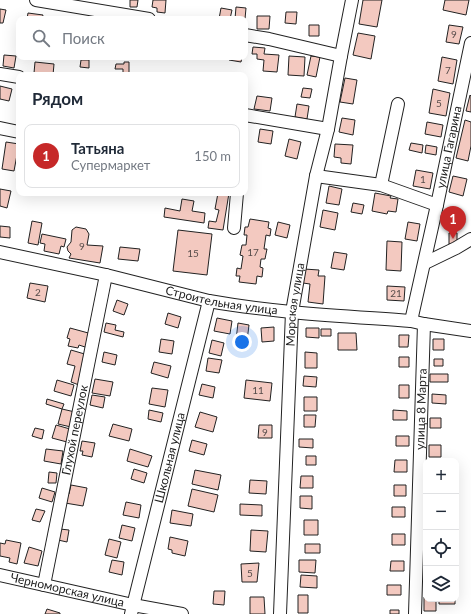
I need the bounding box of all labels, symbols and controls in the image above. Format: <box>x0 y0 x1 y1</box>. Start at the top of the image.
search box <box>16 16 248 60</box>
icon: search <box>30 27 52 49</box>
house number: 9 <box>451 28 457 40</box>
text: Поиск <box>62 29 105 47</box>
house number: 7 <box>445 64 451 76</box>
text: Рядом <box>32 88 83 109</box>
house number: 5 <box>436 97 442 109</box>
street label: улица Гагарина <box>433 104 465 190</box>
text: Татьяна <box>71 139 124 157</box>
text: 1 <box>42 148 50 164</box>
text: 150 m <box>194 148 231 164</box>
text: Супермаркет <box>71 157 150 173</box>
house number: 1 <box>420 173 426 185</box>
pin: 1 <box>440 206 466 239</box>
house number: 9 <box>79 240 85 252</box>
house number: 17 <box>247 246 259 258</box>
house number: 15 <box>187 247 199 259</box>
street label: Морская улица <box>283 261 308 347</box>
street label: Строительная улица <box>164 282 278 318</box>
house number: 2 <box>35 286 41 298</box>
house number: 21 <box>390 287 402 299</box>
your location <box>232 332 252 352</box>
street label: улица 8 Марта <box>412 368 430 450</box>
street label: Глухой переулок <box>58 383 91 476</box>
house number: 11 <box>252 384 264 396</box>
street label: Школьная улица <box>151 411 188 504</box>
house number: 9 <box>262 426 268 438</box>
map controls <box>423 458 459 602</box>
button: + <box>423 458 459 494</box>
button: − <box>423 494 459 530</box>
button: locate <box>423 530 459 566</box>
button: layers <box>423 566 459 602</box>
house number: 5 <box>247 567 253 579</box>
street label: Черноморская улица <box>9 570 126 610</box>

